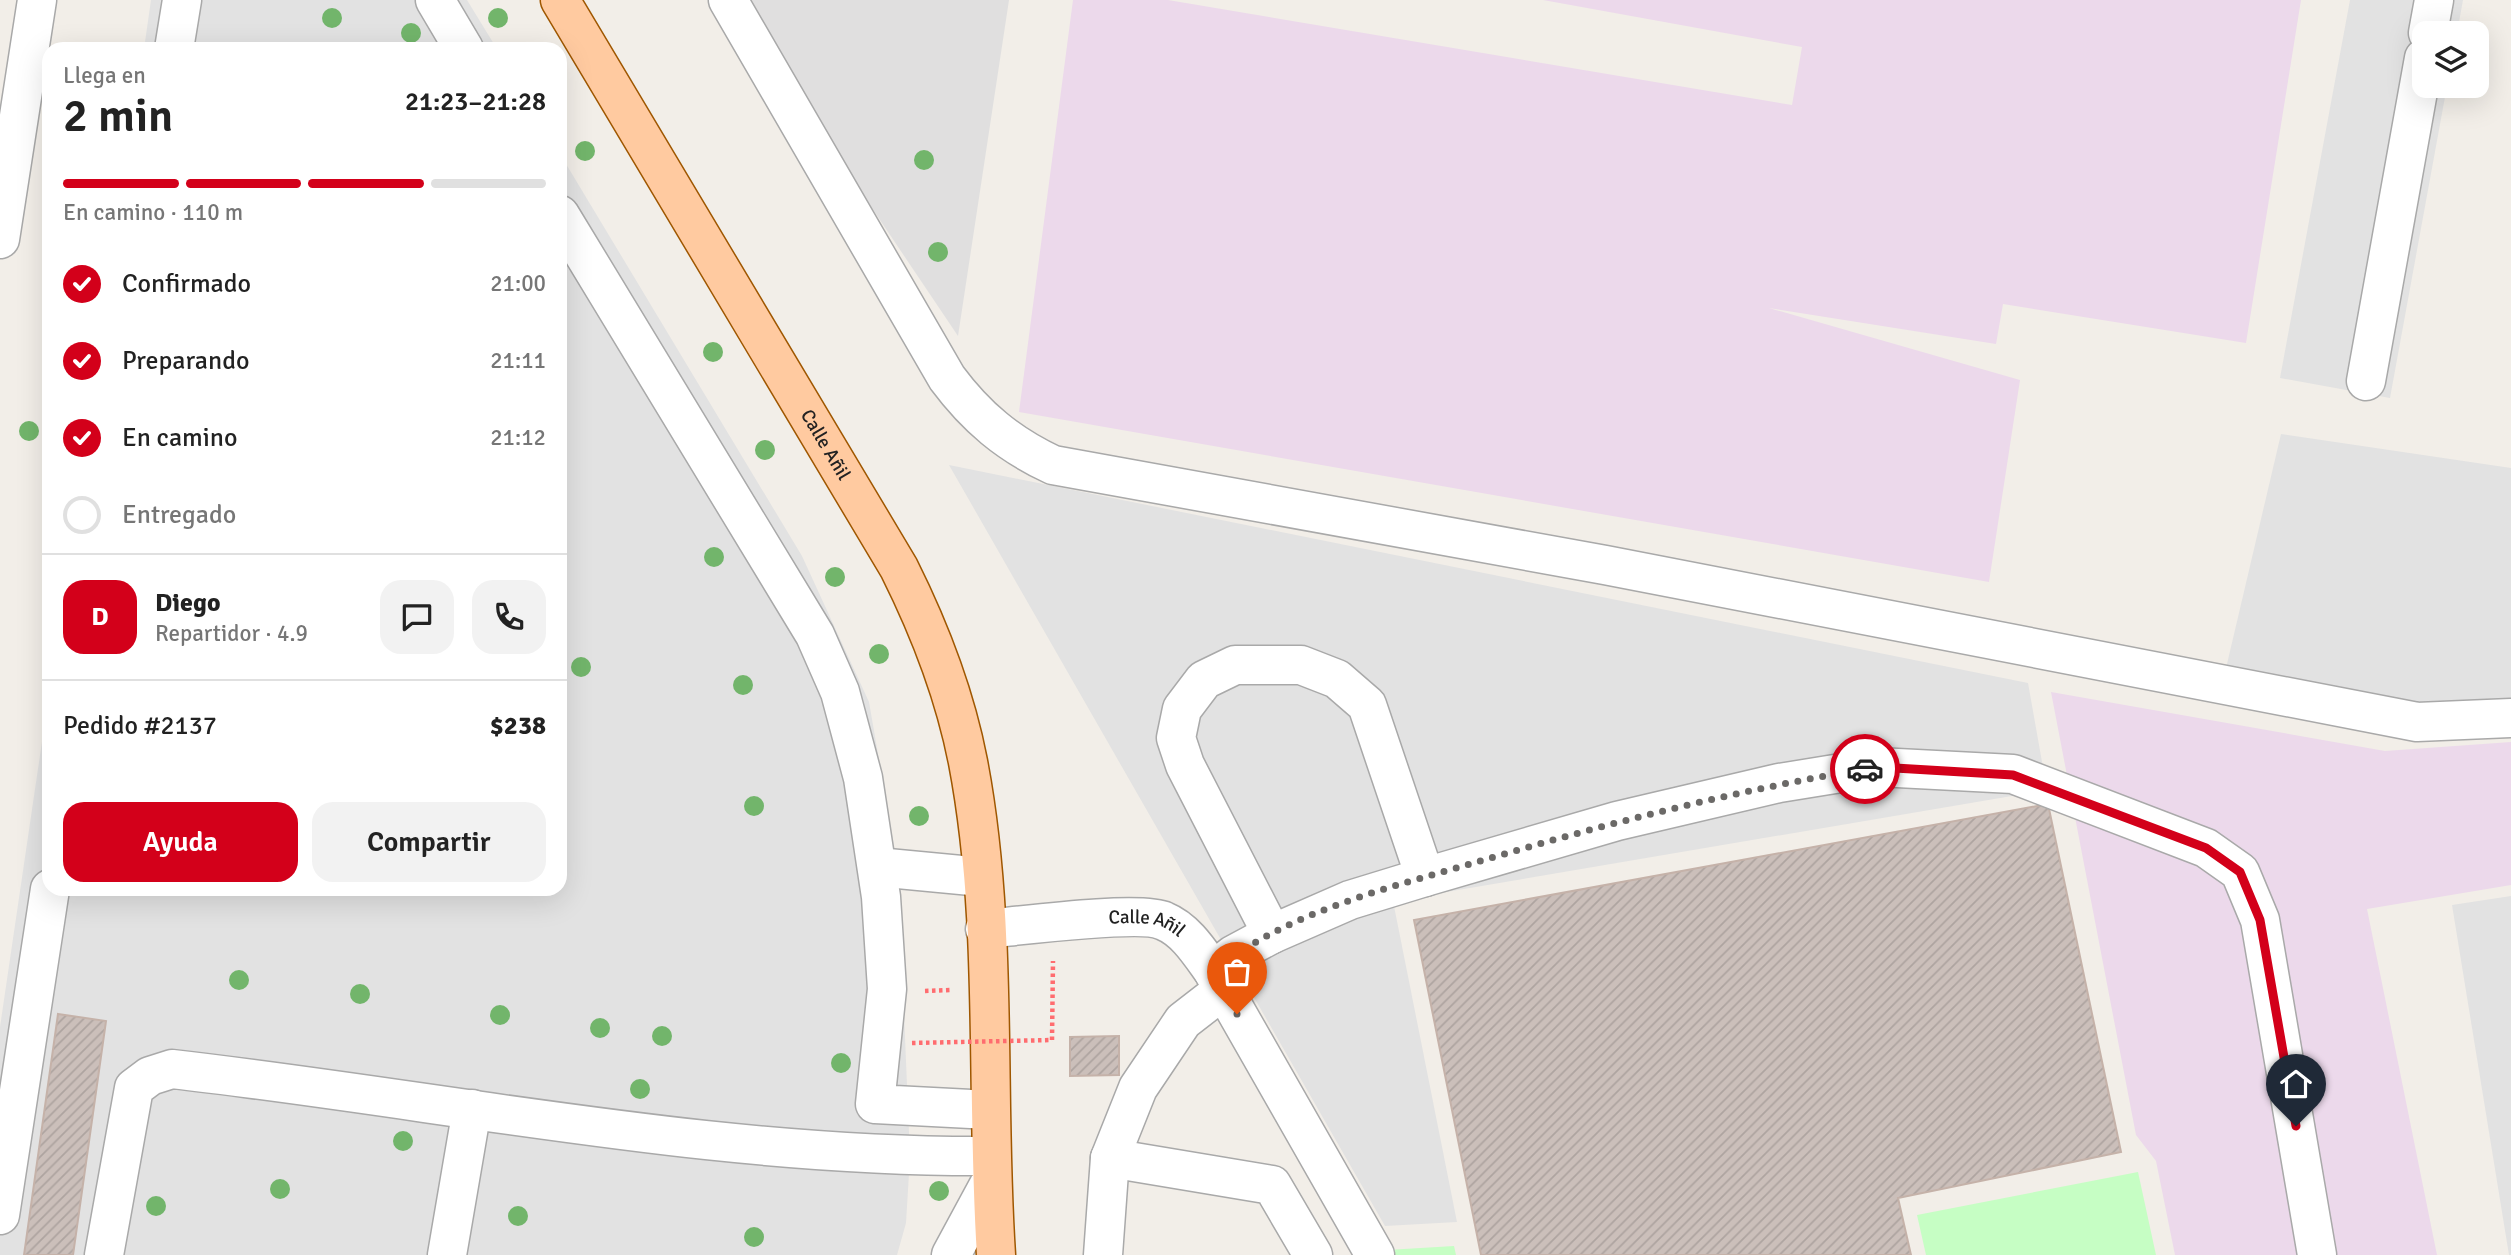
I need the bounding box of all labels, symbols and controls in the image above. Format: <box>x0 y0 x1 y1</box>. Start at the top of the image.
map controls <box>2412 21 2489 98</box>
button: layers <box>2412 21 2489 98</box>
text: Llega en <box>63 61 146 90</box>
text: 21:23–21:28 <box>405 86 546 118</box>
text: 2 min <box>63 88 173 144</box>
text: En camino · 110 m <box>63 198 243 227</box>
icon: check <box>63 265 101 303</box>
text: Confirmado <box>122 268 251 300</box>
text: 21:00 <box>490 269 546 298</box>
icon: check <box>63 342 101 380</box>
text: Preparando <box>122 345 249 377</box>
text: 21:11 <box>490 346 546 375</box>
street label: Calle Añil <box>795 405 856 485</box>
icon: check <box>63 419 101 457</box>
text: En camino <box>122 422 238 454</box>
text: 21:12 <box>490 423 546 452</box>
text: Entregado <box>122 499 236 531</box>
button: chat <box>380 580 454 654</box>
button: phone <box>472 580 546 654</box>
text: Diego <box>155 587 221 619</box>
text: D <box>91 601 109 633</box>
text: Repartidor · 4.9 <box>155 619 308 648</box>
text: Pedido #2137 <box>63 710 217 742</box>
text: $238 <box>490 710 546 742</box>
courier <box>1830 734 1900 804</box>
icon: car <box>1846 750 1884 788</box>
button: Ayuda <box>63 802 298 882</box>
button: Compartir <box>312 802 546 882</box>
street label: Calle Añil <box>1108 905 1190 942</box>
pin <box>1207 942 1267 1014</box>
icon: bag <box>1218 953 1256 991</box>
pin <box>2266 1054 2326 1126</box>
icon: home <box>2277 1065 2315 1103</box>

